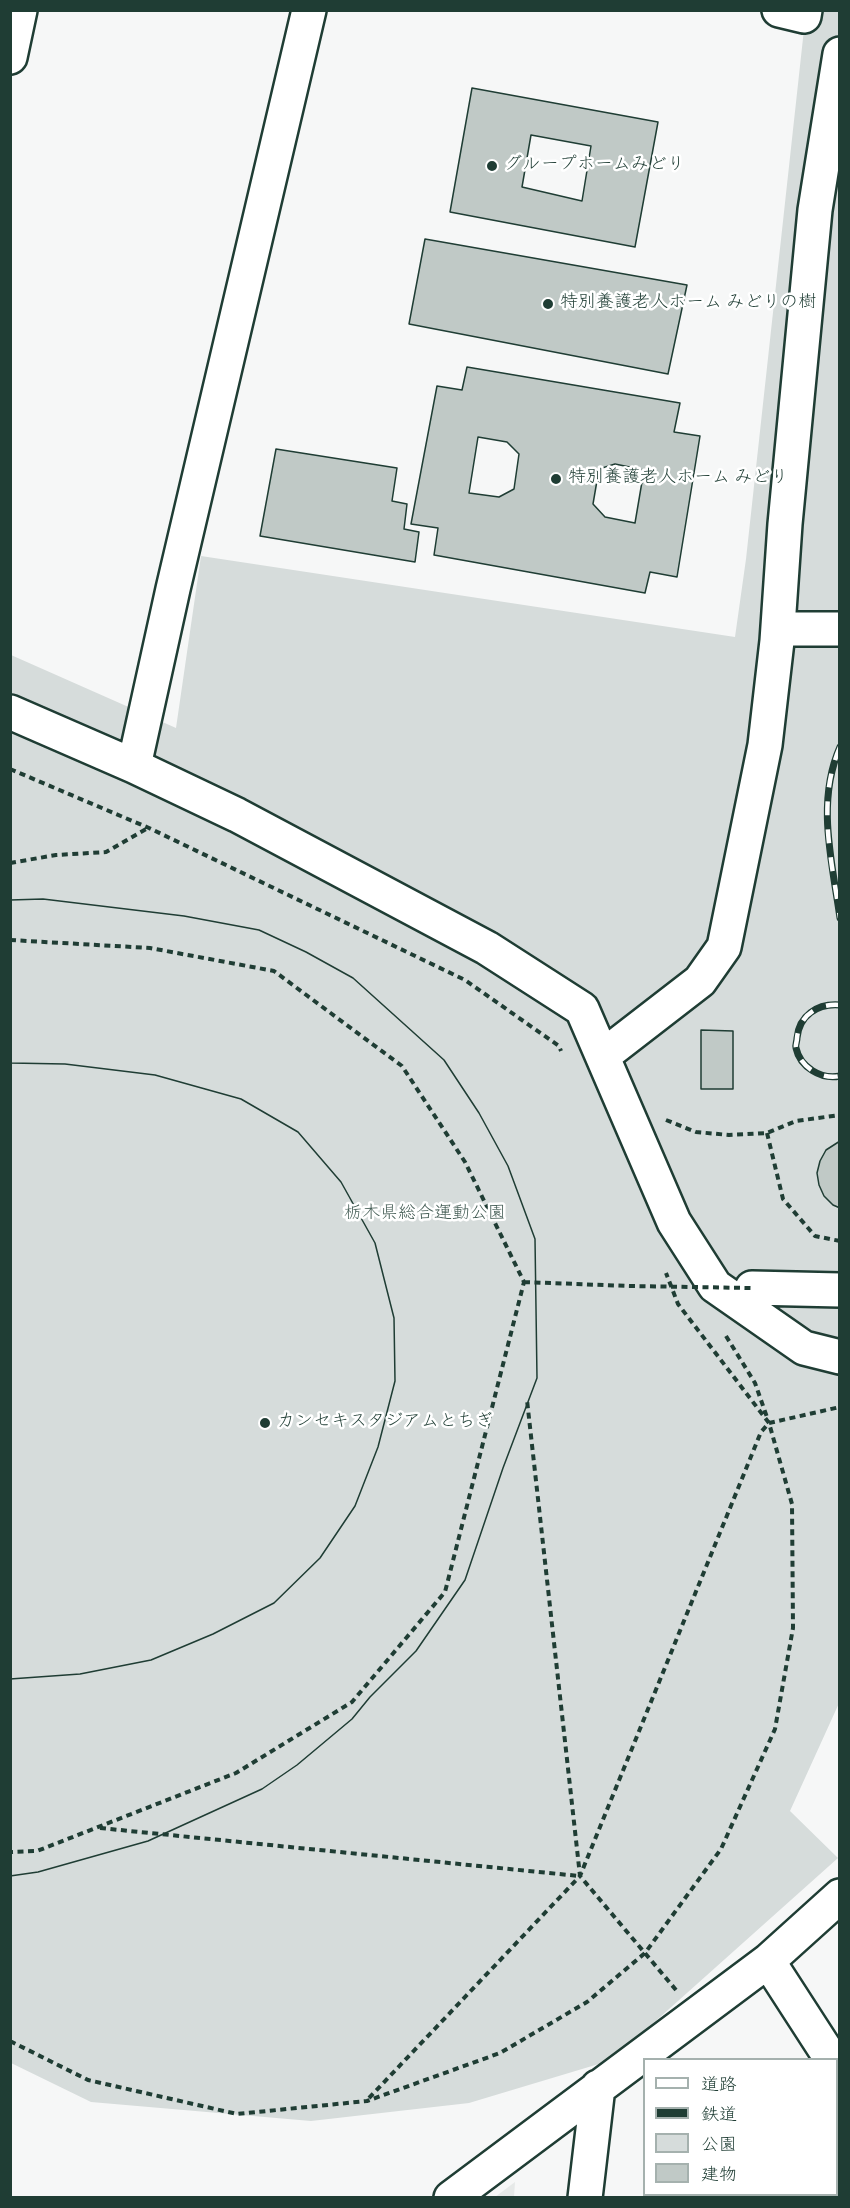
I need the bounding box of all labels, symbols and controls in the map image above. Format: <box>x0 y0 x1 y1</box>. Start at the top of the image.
place label: グループホームみどり <box>504 155 685 177</box>
marker: グループホームみどり <box>485 159 499 173</box>
place label: 特別養護老人ホーム みどりの樹 <box>560 293 816 315</box>
marker: 特別養護老人ホーム みどりの樹 <box>541 297 555 311</box>
place label: 特別養護老人ホーム みどり <box>568 468 788 490</box>
marker: 特別養護老人ホーム みどり <box>549 472 563 486</box>
park label: 栃木県総合運動公園 <box>344 1204 506 1226</box>
place label: カンセキスタジアムとちぎ <box>277 1412 493 1434</box>
marker: カンセキスタジアムとちぎ <box>258 1416 272 1430</box>
legend <box>643 2058 838 2196</box>
text: 道路 <box>701 2076 737 2097</box>
text: 鉄道 <box>701 2106 737 2127</box>
text: 公園 <box>701 2136 737 2157</box>
text: 建物 <box>701 2166 737 2187</box>

